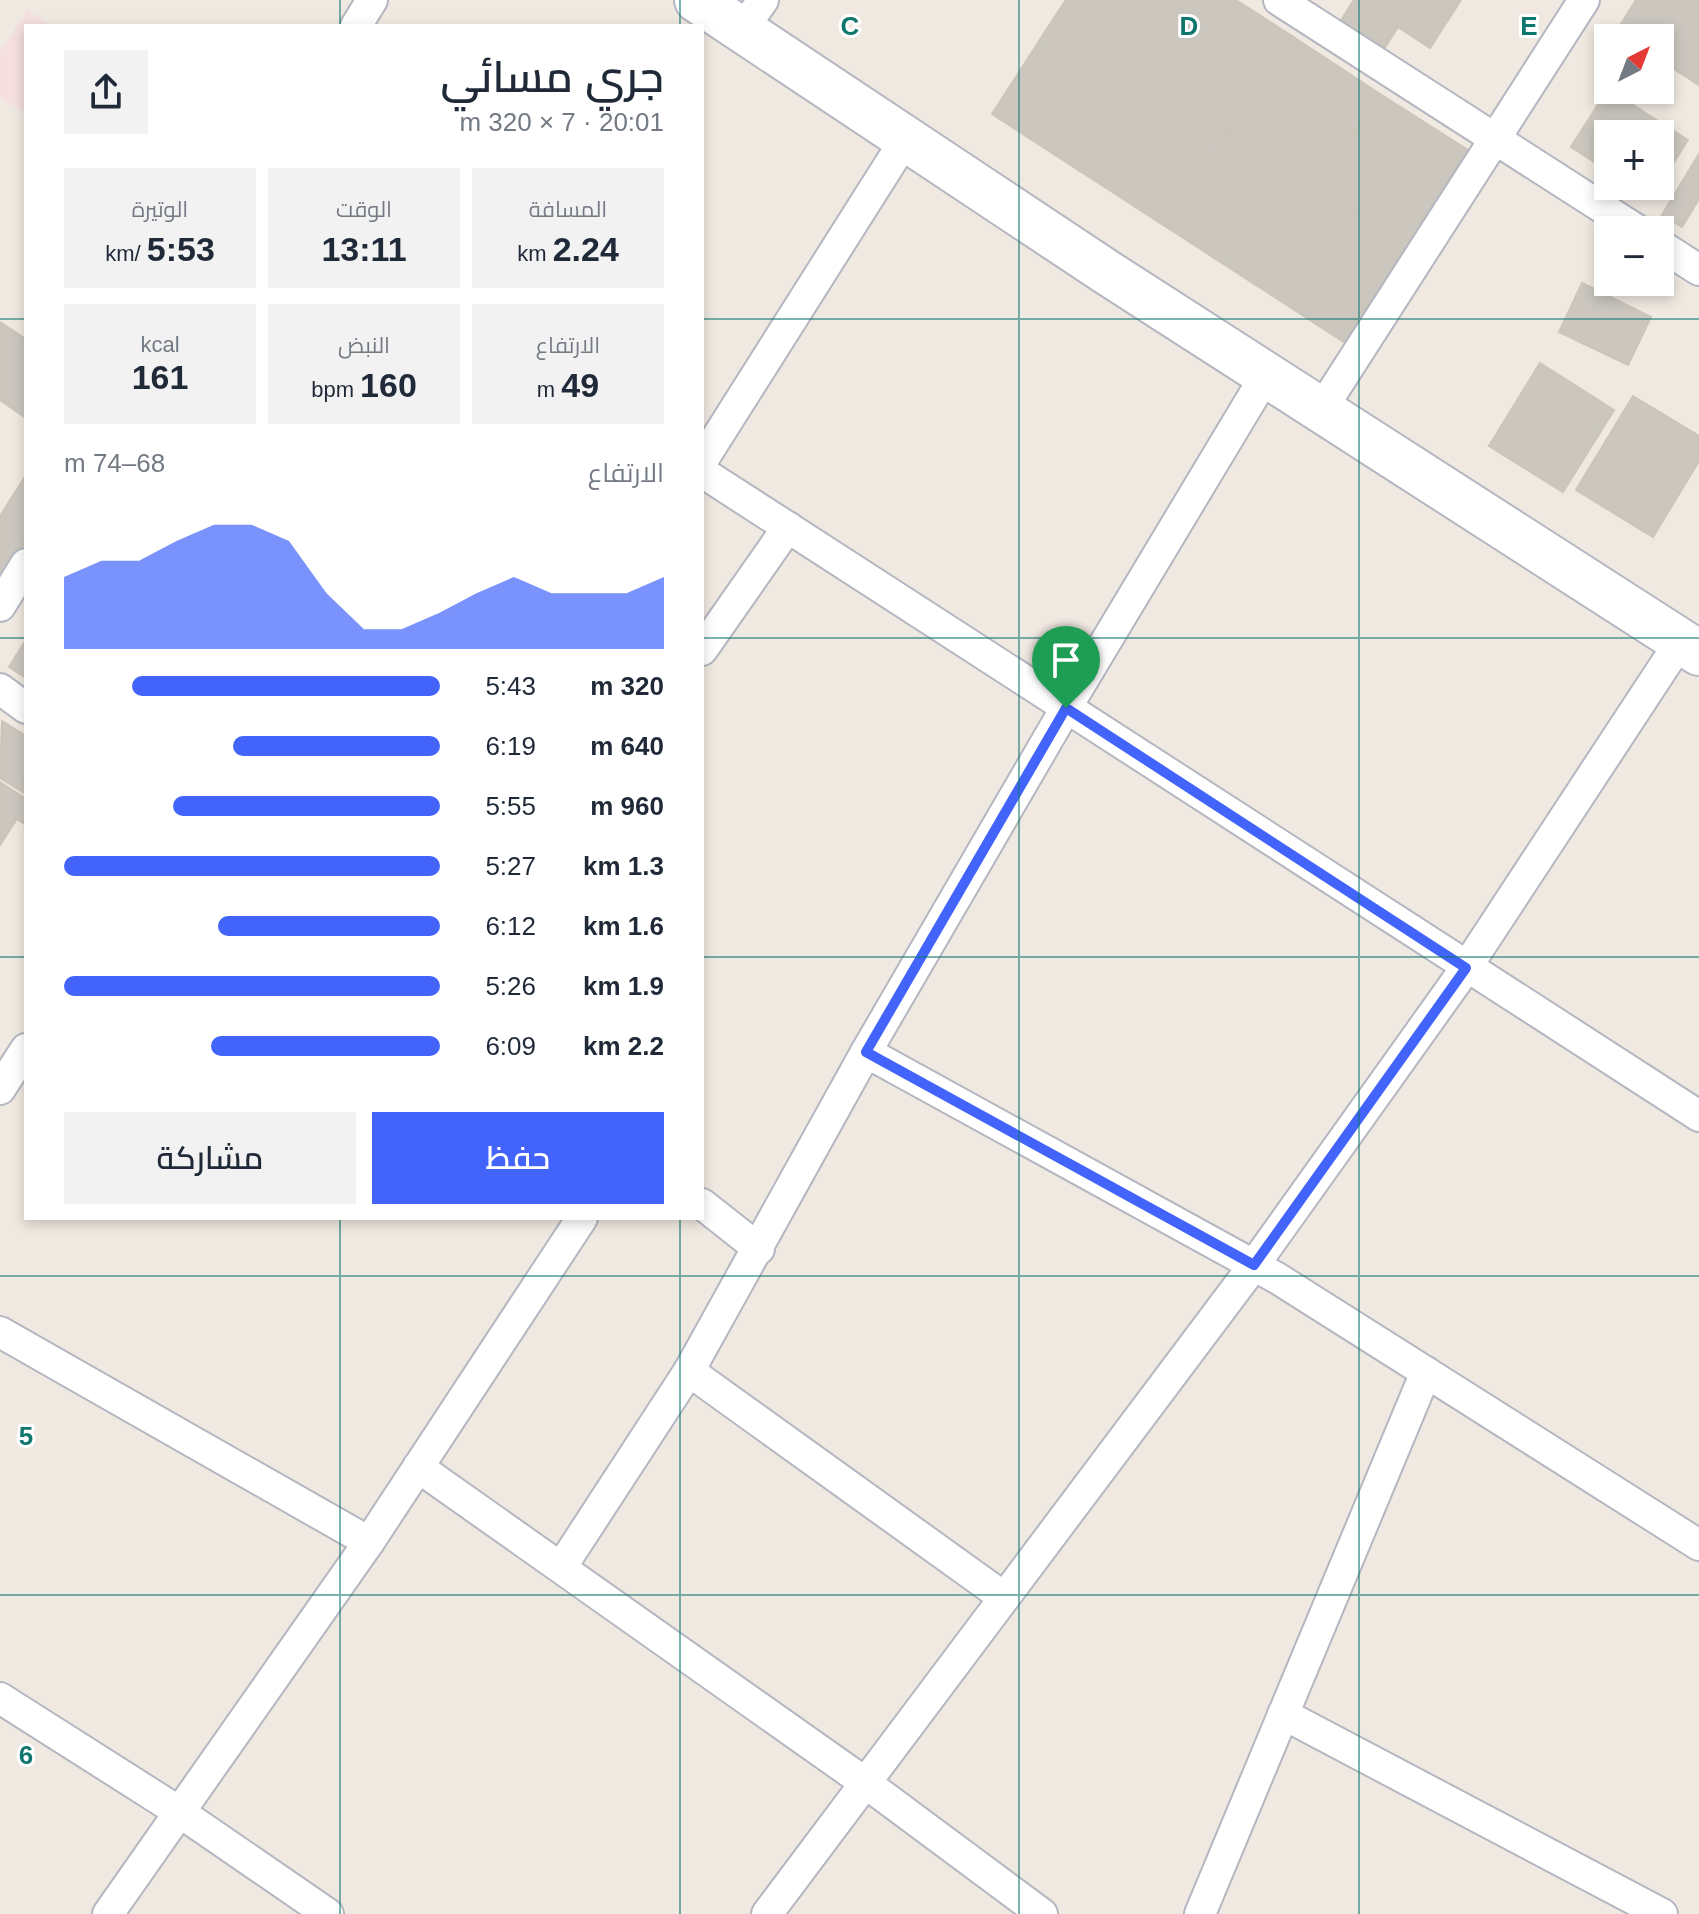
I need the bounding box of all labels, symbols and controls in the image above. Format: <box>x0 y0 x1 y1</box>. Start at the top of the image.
text: C <box>841 11 860 41</box>
text: D <box>1180 11 1198 41</box>
text: E <box>1520 11 1538 41</box>
north arrow <box>1594 24 1674 104</box>
map controls <box>1594 24 1674 296</box>
button: share <box>64 50 148 134</box>
text: جري مسائي <box>440 52 664 101</box>
text: 20:01 · 7 × 320 m <box>459 107 664 137</box>
button: + <box>1594 120 1674 200</box>
text: الوتيرة <box>132 197 188 222</box>
text: الوقت <box>336 197 392 222</box>
text: المسافة <box>529 197 607 222</box>
button: − <box>1594 216 1674 296</box>
text: 5:53 <box>147 230 215 268</box>
text: 13:11 <box>321 230 407 268</box>
text: 2.24 <box>553 230 619 268</box>
text: /km <box>105 241 147 266</box>
text: km <box>517 241 553 266</box>
text: kcal <box>140 332 180 357</box>
text: النبض <box>338 333 390 358</box>
text: الارتفاع <box>536 333 600 358</box>
text: 161 <box>132 358 188 396</box>
text: 160 <box>360 366 417 404</box>
text: 49 <box>561 366 599 404</box>
text: bpm <box>311 377 360 402</box>
text: m <box>537 377 561 402</box>
text: 68–74 m <box>64 448 165 478</box>
text: الارتفاع <box>588 458 664 488</box>
pin <box>1032 626 1100 708</box>
icon: arrive <box>1044 638 1088 682</box>
text: 5:43 <box>485 671 536 701</box>
text: 320 m <box>590 671 664 701</box>
text: 6:19 <box>485 731 536 761</box>
text: 640 m <box>590 731 664 761</box>
text: 5:55 <box>485 791 536 821</box>
text: 960 m <box>590 791 664 821</box>
text: 5:27 <box>485 851 536 881</box>
text: 1.3 km <box>583 851 664 881</box>
text: 6:12 <box>485 911 536 941</box>
text: 1.6 km <box>583 911 664 941</box>
text: 5:26 <box>485 971 536 1001</box>
text: 1.9 km <box>583 971 664 1001</box>
text: 6:09 <box>485 1031 536 1061</box>
text: 2.2 km <box>583 1031 664 1061</box>
button: مشاركة <box>64 1112 356 1204</box>
button: حفظ <box>372 1112 664 1204</box>
text: 5 <box>19 1421 33 1451</box>
text: 6 <box>19 1740 33 1770</box>

